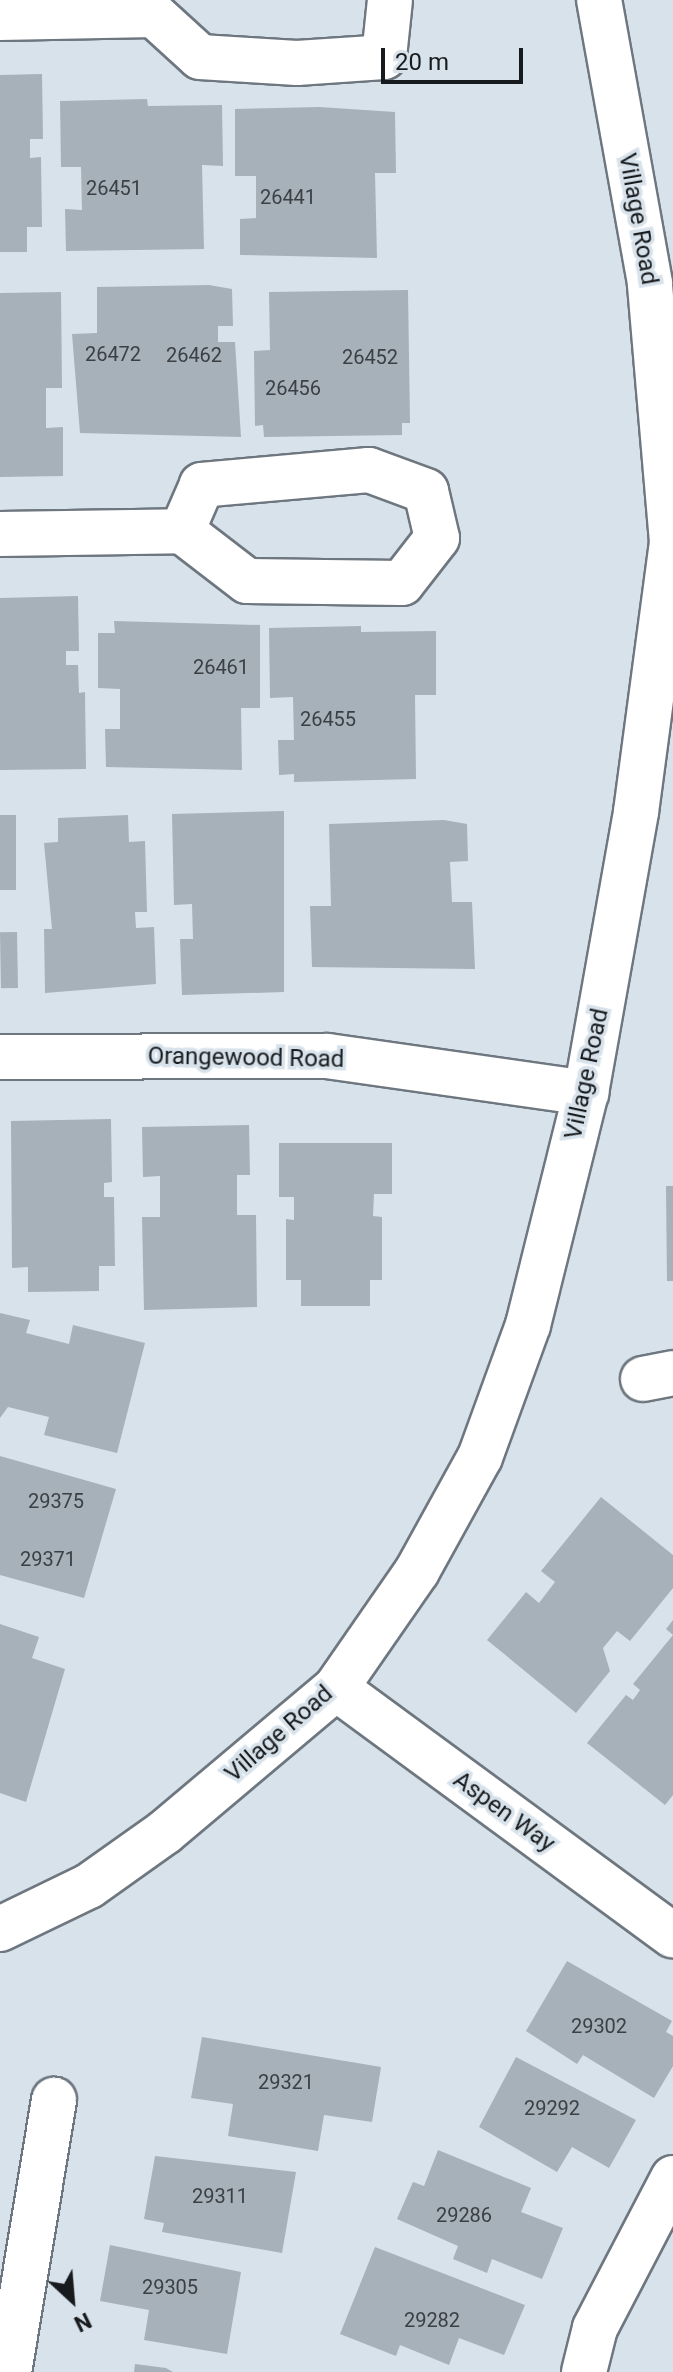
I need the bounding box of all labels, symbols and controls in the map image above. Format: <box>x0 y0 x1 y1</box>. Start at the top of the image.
scale bar <box>385 32 527 82</box>
text: 20 m <box>395 48 449 76</box>
street label: Village Road <box>612 151 664 287</box>
house number: 26451 <box>86 176 142 200</box>
house number: 26441 <box>260 185 316 209</box>
house number: 26472 <box>85 342 141 366</box>
house number: 26462 <box>166 343 222 367</box>
house number: 26452 <box>342 345 398 369</box>
house number: 26456 <box>265 376 321 400</box>
house number: 26461 <box>193 655 249 679</box>
house number: 26455 <box>300 707 356 731</box>
street label: Village Road <box>559 1006 615 1142</box>
street label: Orangewood Road <box>147 1042 345 1074</box>
house number: 29375 <box>28 1489 84 1513</box>
house number: 29371 <box>20 1547 76 1571</box>
street label: Village Road <box>219 1679 339 1789</box>
street label: Aspen Way <box>448 1765 560 1859</box>
house number: 29302 <box>571 2014 627 2038</box>
house number: 29321 <box>258 2070 314 2094</box>
house number: 29292 <box>524 2096 580 2120</box>
house number: 29311 <box>192 2184 248 2208</box>
house number: 29286 <box>436 2203 492 2227</box>
north arrow <box>32 2260 112 2340</box>
house number: 29305 <box>142 2275 198 2299</box>
text: N <box>70 2307 95 2337</box>
house number: 29282 <box>404 2308 460 2332</box>

